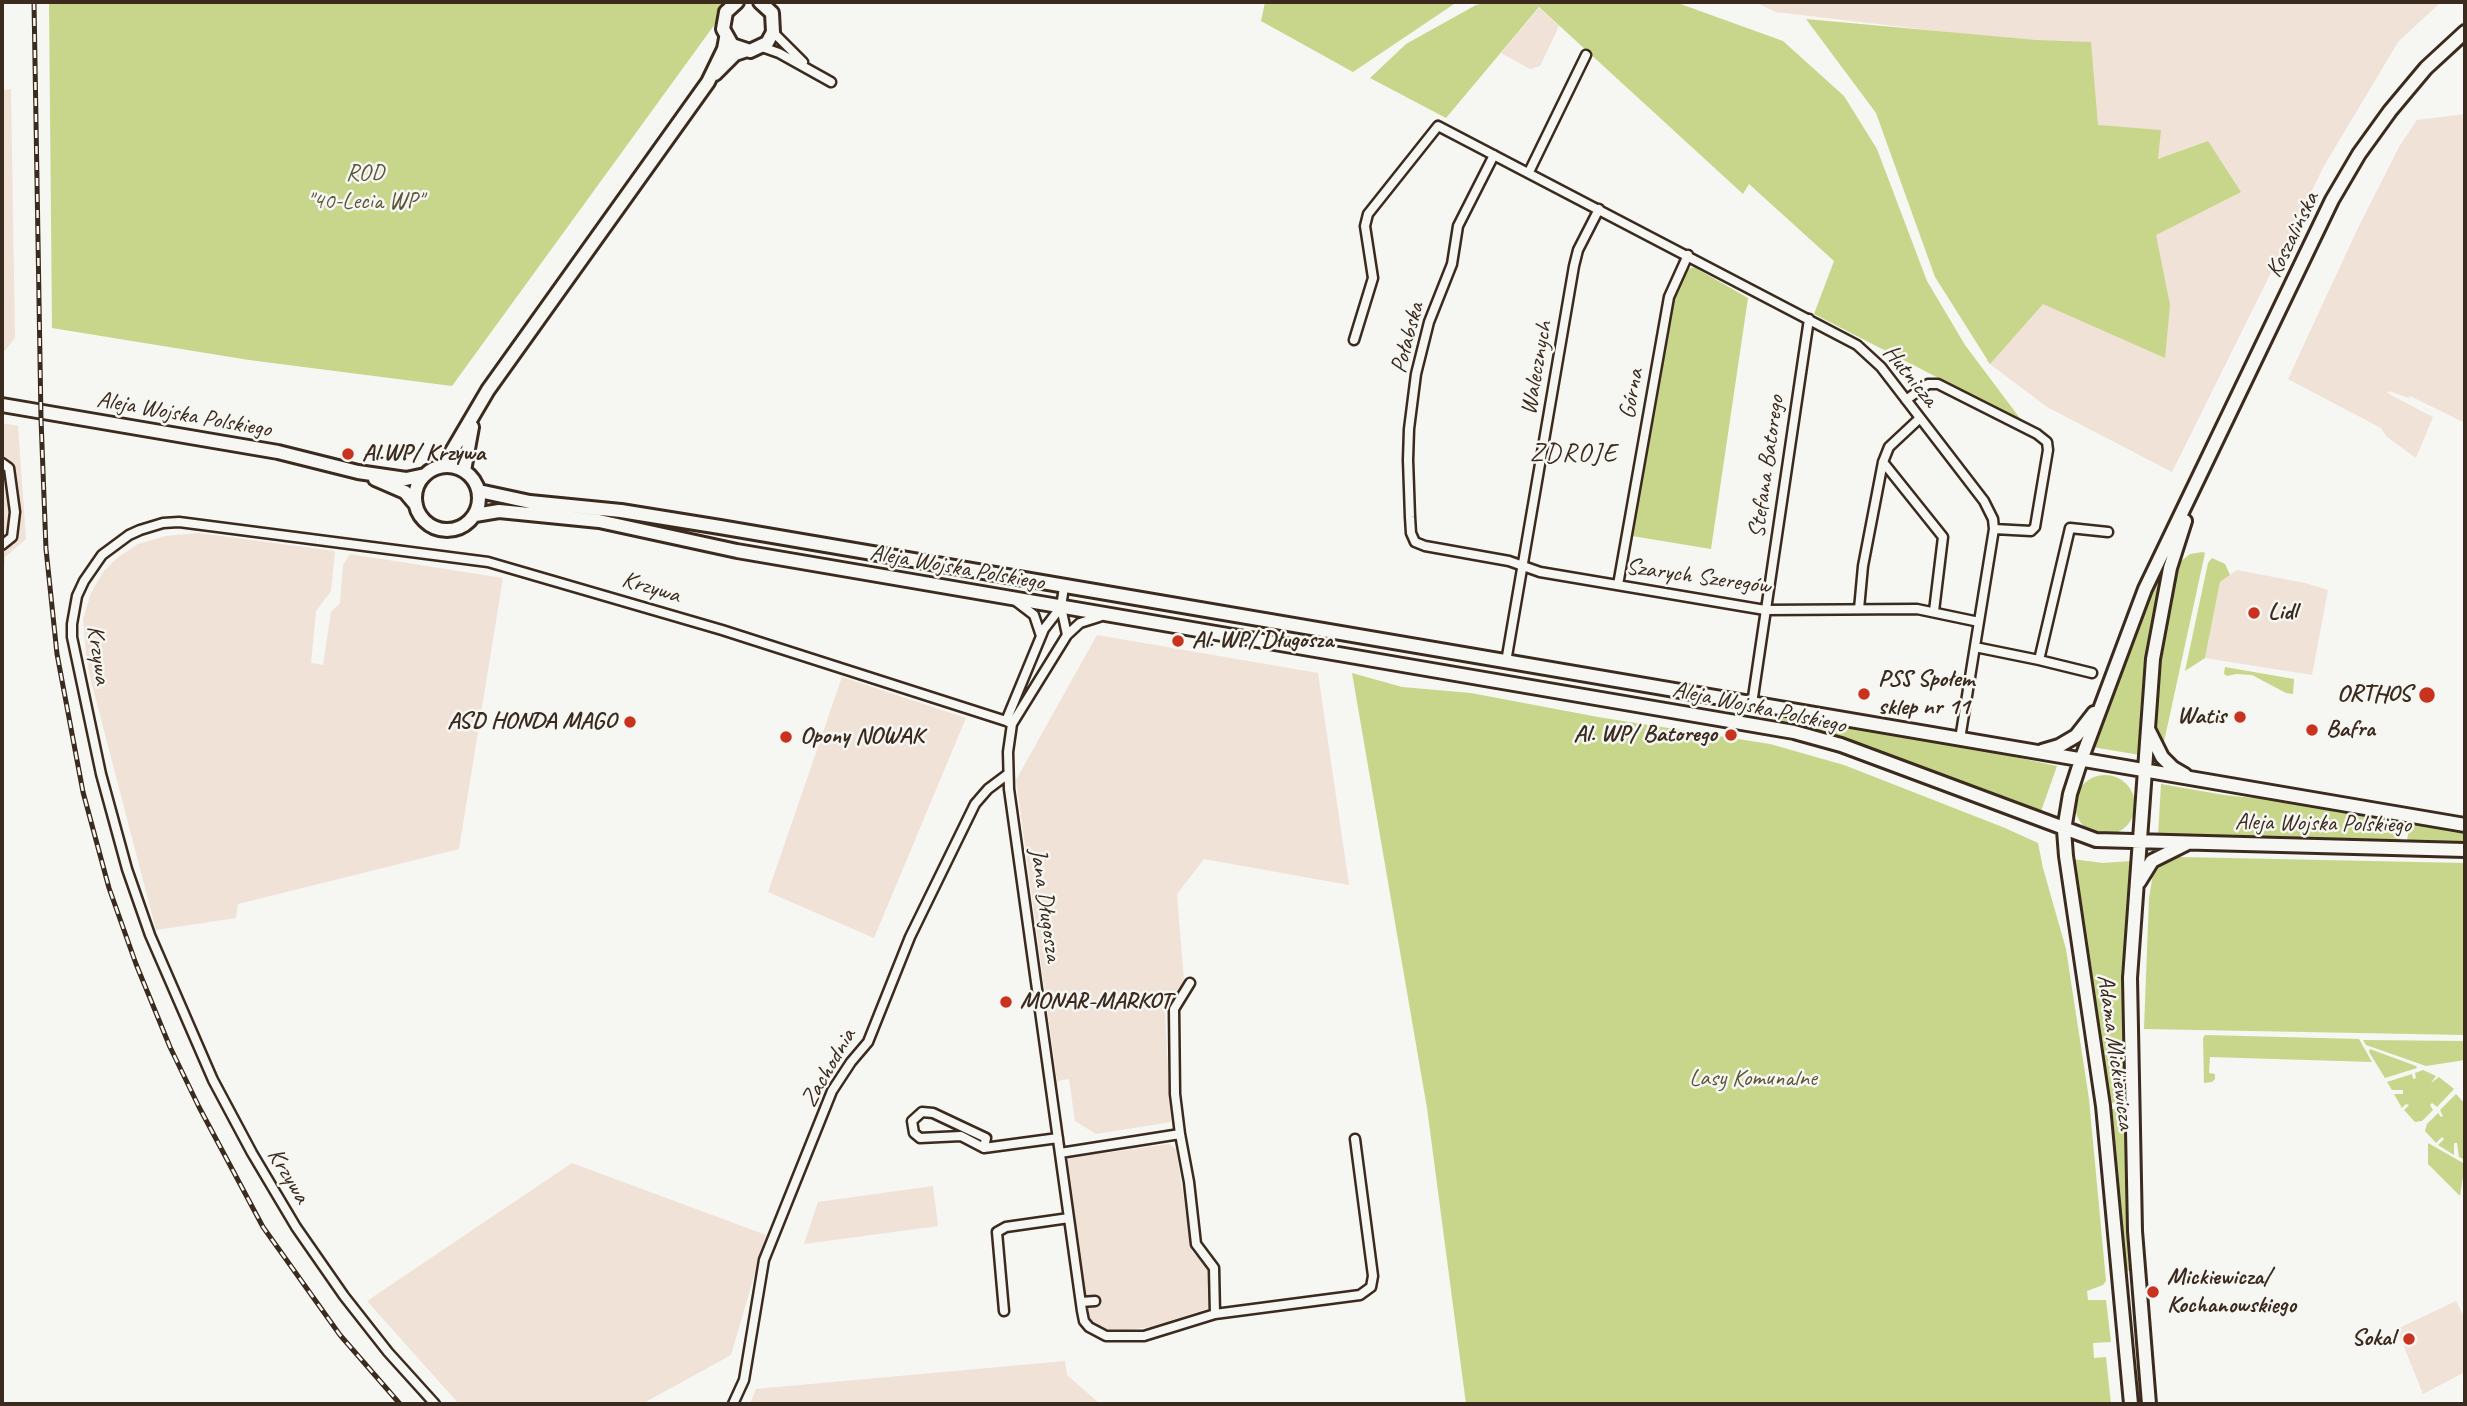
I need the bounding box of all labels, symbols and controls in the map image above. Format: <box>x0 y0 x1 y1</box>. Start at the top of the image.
park label: ROD "40-Lecia WP" <box>307 160 423 216</box>
street label: Koszalińska <box>2260 188 2326 282</box>
street label: Połabska <box>1385 300 1431 376</box>
street label: Walecznych <box>1515 319 1559 417</box>
street label: Hutnicza <box>1876 339 1944 413</box>
street label: Górna <box>1613 367 1651 421</box>
street label: Aleja Wojska Polskiego <box>95 386 273 444</box>
street label: Stefana Batorego <box>1743 394 1791 540</box>
district label: ZDROJE <box>1531 438 1617 470</box>
place label: Al.WP/ Krzywa <box>362 440 485 468</box>
marker: Al.WP/ Krzywa <box>340 446 356 462</box>
street label: Aleja Wojska Polskiego <box>868 539 1046 597</box>
street label: Szarych Szeregów <box>1624 553 1772 601</box>
street label: Krzywa <box>618 566 684 610</box>
place label: Lidl <box>2268 599 2297 627</box>
marker: Lidl <box>2246 605 2262 621</box>
street label: Krzywa <box>80 624 116 686</box>
place label: Al. WP/ Długosza <box>1192 627 1333 655</box>
marker: Al. WP/ Długosza <box>1170 633 1186 649</box>
place label: PSS Społem sklep nr 11 <box>1878 666 1974 722</box>
street label: Aleja Wojska Polskiego <box>1670 676 1848 740</box>
place label: ORTHOS <box>2337 681 2411 709</box>
marker: ORTHOS <box>2417 685 2437 705</box>
marker: PSS Społem sklep nr 11 <box>1856 686 1872 702</box>
place label: Watis <box>2177 703 2226 731</box>
place label: ASD HONDA MAGO <box>447 708 616 736</box>
marker: Watis <box>2232 709 2248 725</box>
marker: ASD HONDA MAGO <box>622 714 638 730</box>
place label: Bafra <box>2326 716 2375 744</box>
place label: Al. WP/ Batorego <box>1574 721 1717 749</box>
marker: Bafra <box>2304 722 2320 738</box>
place label: Opony NOWAK <box>800 723 923 751</box>
marker: Al. WP/ Batorego <box>1723 727 1739 743</box>
marker: Opony NOWAK <box>778 729 794 745</box>
street label: Aleja Wojska Polskiego <box>2235 808 2411 840</box>
street label: Jana Długosza <box>1023 846 1067 964</box>
street label: Adama Mickiewicza <box>2090 973 2140 1131</box>
place label: MONAR-MARKOT <box>1020 988 1171 1016</box>
marker: MONAR-MARKOT <box>998 994 1014 1010</box>
street label: Zachodnia <box>795 1024 863 1112</box>
park label: Lasy Komunalne <box>1689 1065 1817 1093</box>
street label: Krzywa <box>260 1143 316 1209</box>
place label: Mickiewicza/ Kochanowskiego <box>2167 1264 2296 1320</box>
marker: Mickiewicza/ Kochanowskiego <box>2145 1284 2161 1300</box>
place label: Sokal <box>2352 1325 2395 1353</box>
marker: Sokal <box>2401 1331 2417 1347</box>

